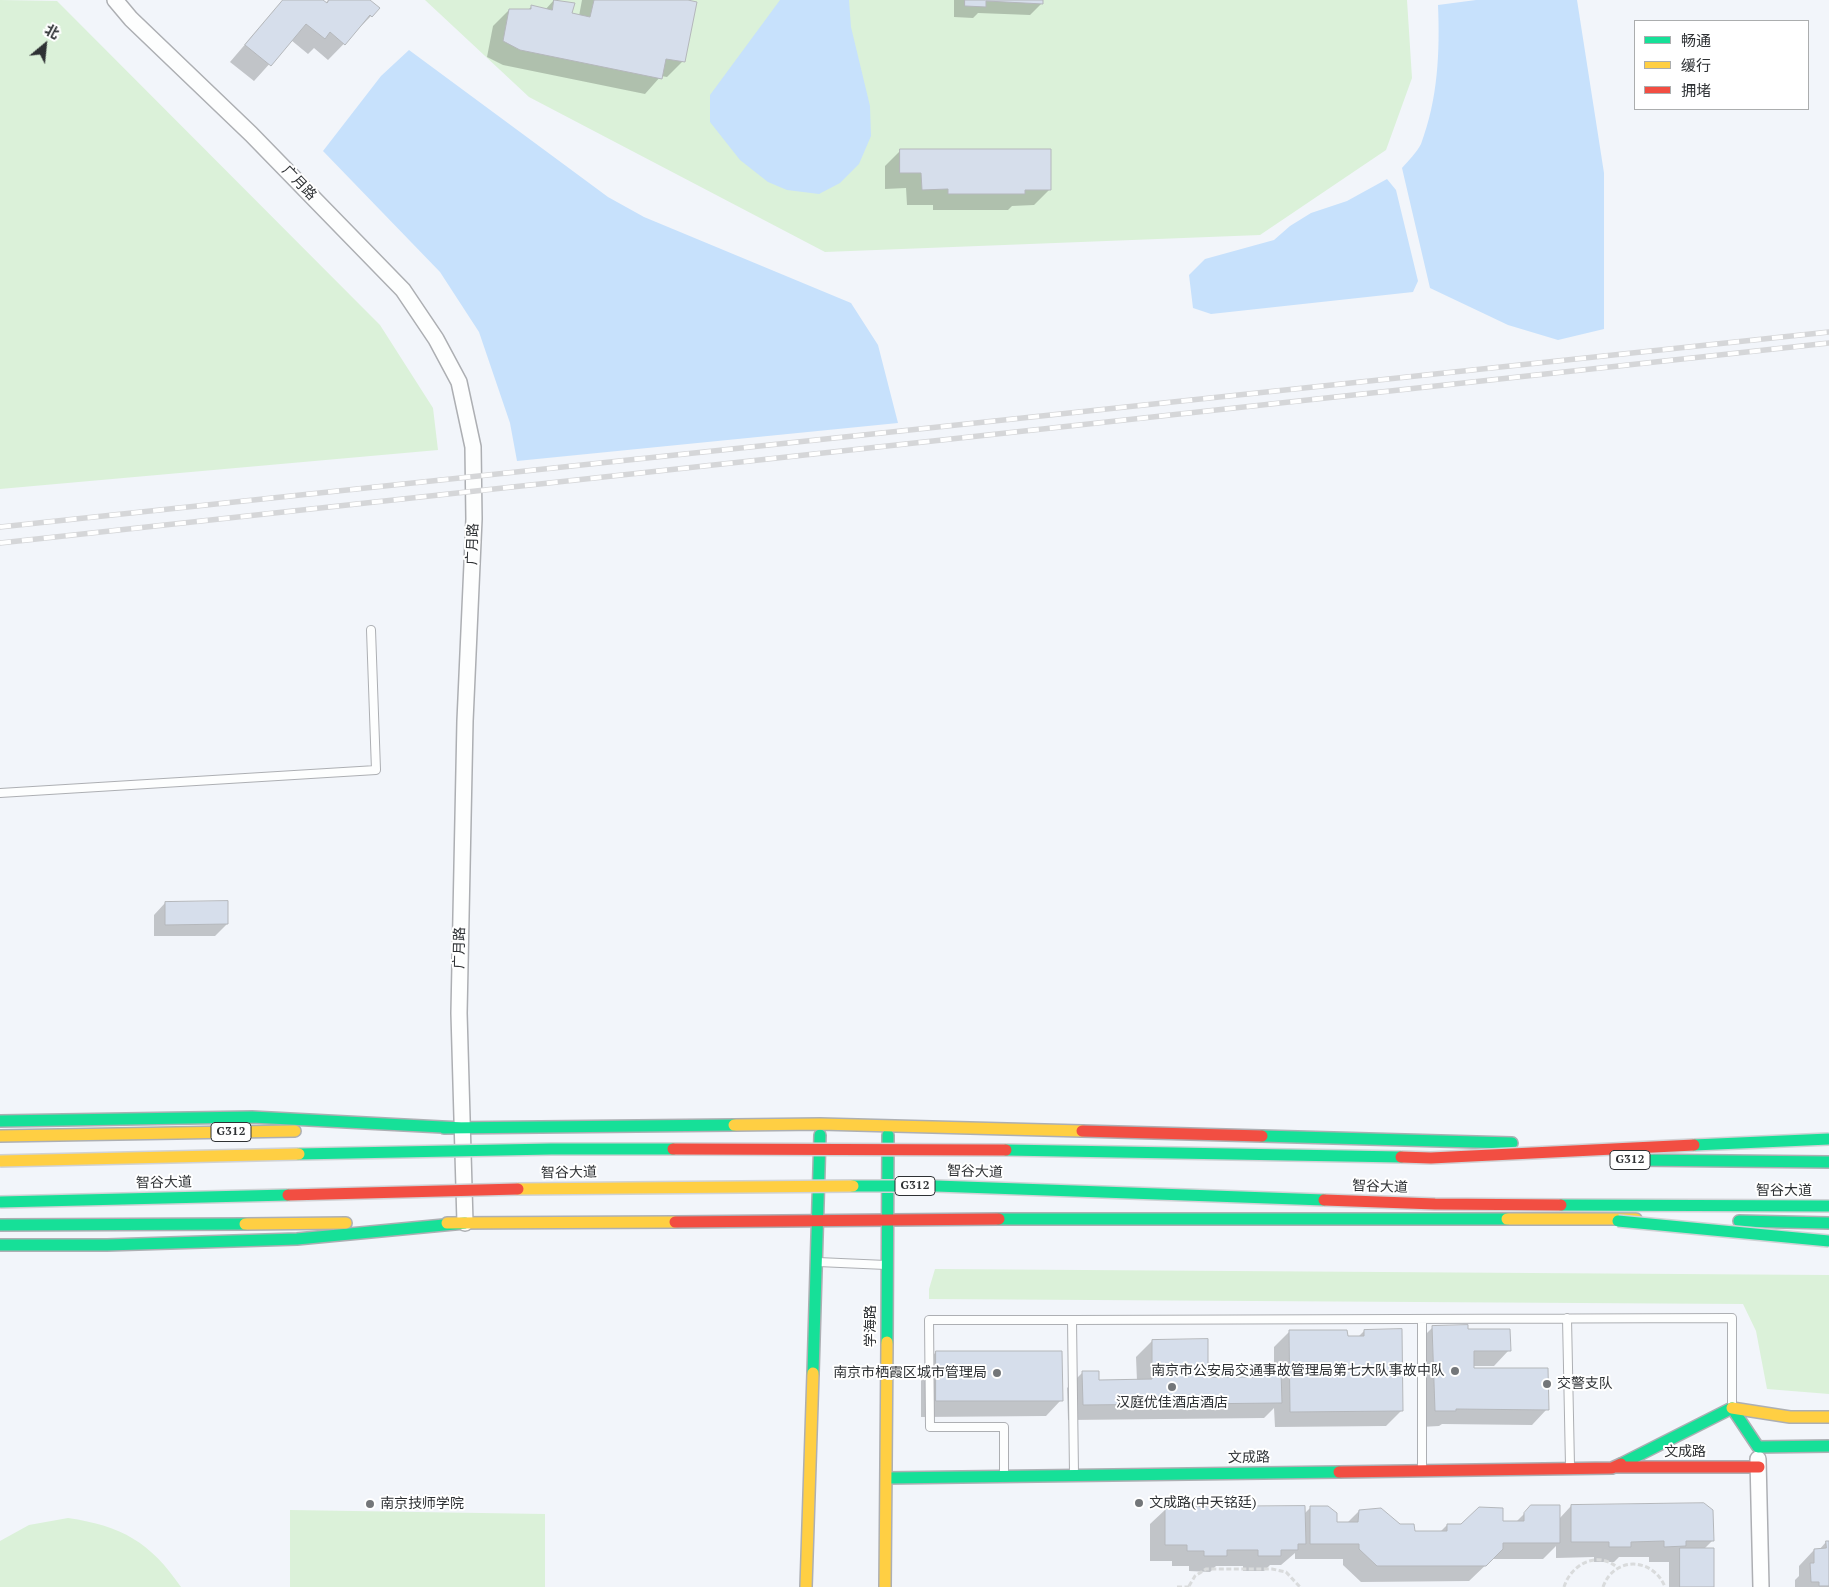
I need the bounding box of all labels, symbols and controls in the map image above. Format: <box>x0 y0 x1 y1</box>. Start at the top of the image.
north arrow <box>20 20 70 70</box>
text: 北 <box>42 20 63 43</box>
legend <box>1634 20 1809 110</box>
text: 畅通 <box>1681 30 1711 50</box>
text: 缓行 <box>1681 55 1711 75</box>
text: 拥堵 <box>1681 80 1711 100</box>
street label: 广月路 <box>278 162 320 204</box>
street label: 广月路 <box>464 523 482 565</box>
street label: 广月路 <box>451 927 469 969</box>
road number: G312 <box>211 1122 251 1142</box>
road number: G312 <box>1610 1150 1650 1170</box>
street label: 智谷大道 <box>947 1163 1003 1181</box>
street label: 智谷大道 <box>541 1164 597 1182</box>
street label: 智谷大道 <box>136 1174 192 1192</box>
road number: G312 <box>895 1176 935 1196</box>
street label: 智谷大道 <box>1352 1178 1408 1196</box>
street label: 智谷大道 <box>1756 1183 1812 1199</box>
street label: 学海路 <box>863 1305 879 1347</box>
place label: 南京市公安局交通事故管理局第七大队事故中队 <box>1151 1363 1445 1379</box>
place label: 南京市栖霞区城市管理局 <box>833 1365 987 1381</box>
marker: 南京市公安局交通事故管理局第七大队事故中队 <box>1449 1365 1461 1377</box>
marker: 南京市栖霞区城市管理局 <box>991 1367 1003 1379</box>
place label: 交警支队 <box>1557 1376 1613 1392</box>
marker: 交警支队 <box>1541 1378 1553 1390</box>
marker: 汉庭优佳酒店酒店 <box>1166 1381 1178 1393</box>
place label: 汉庭优佳酒店酒店 <box>1116 1395 1228 1411</box>
street label: 文成路 <box>1664 1444 1706 1460</box>
street label: 文成路 <box>1228 1449 1270 1467</box>
place label: 文成路(中天铭廷) <box>1149 1495 1257 1511</box>
place label: 南京技师学院 <box>380 1496 464 1512</box>
marker: 文成路(中天铭廷) <box>1133 1497 1145 1509</box>
marker: 南京技师学院 <box>364 1498 376 1510</box>

